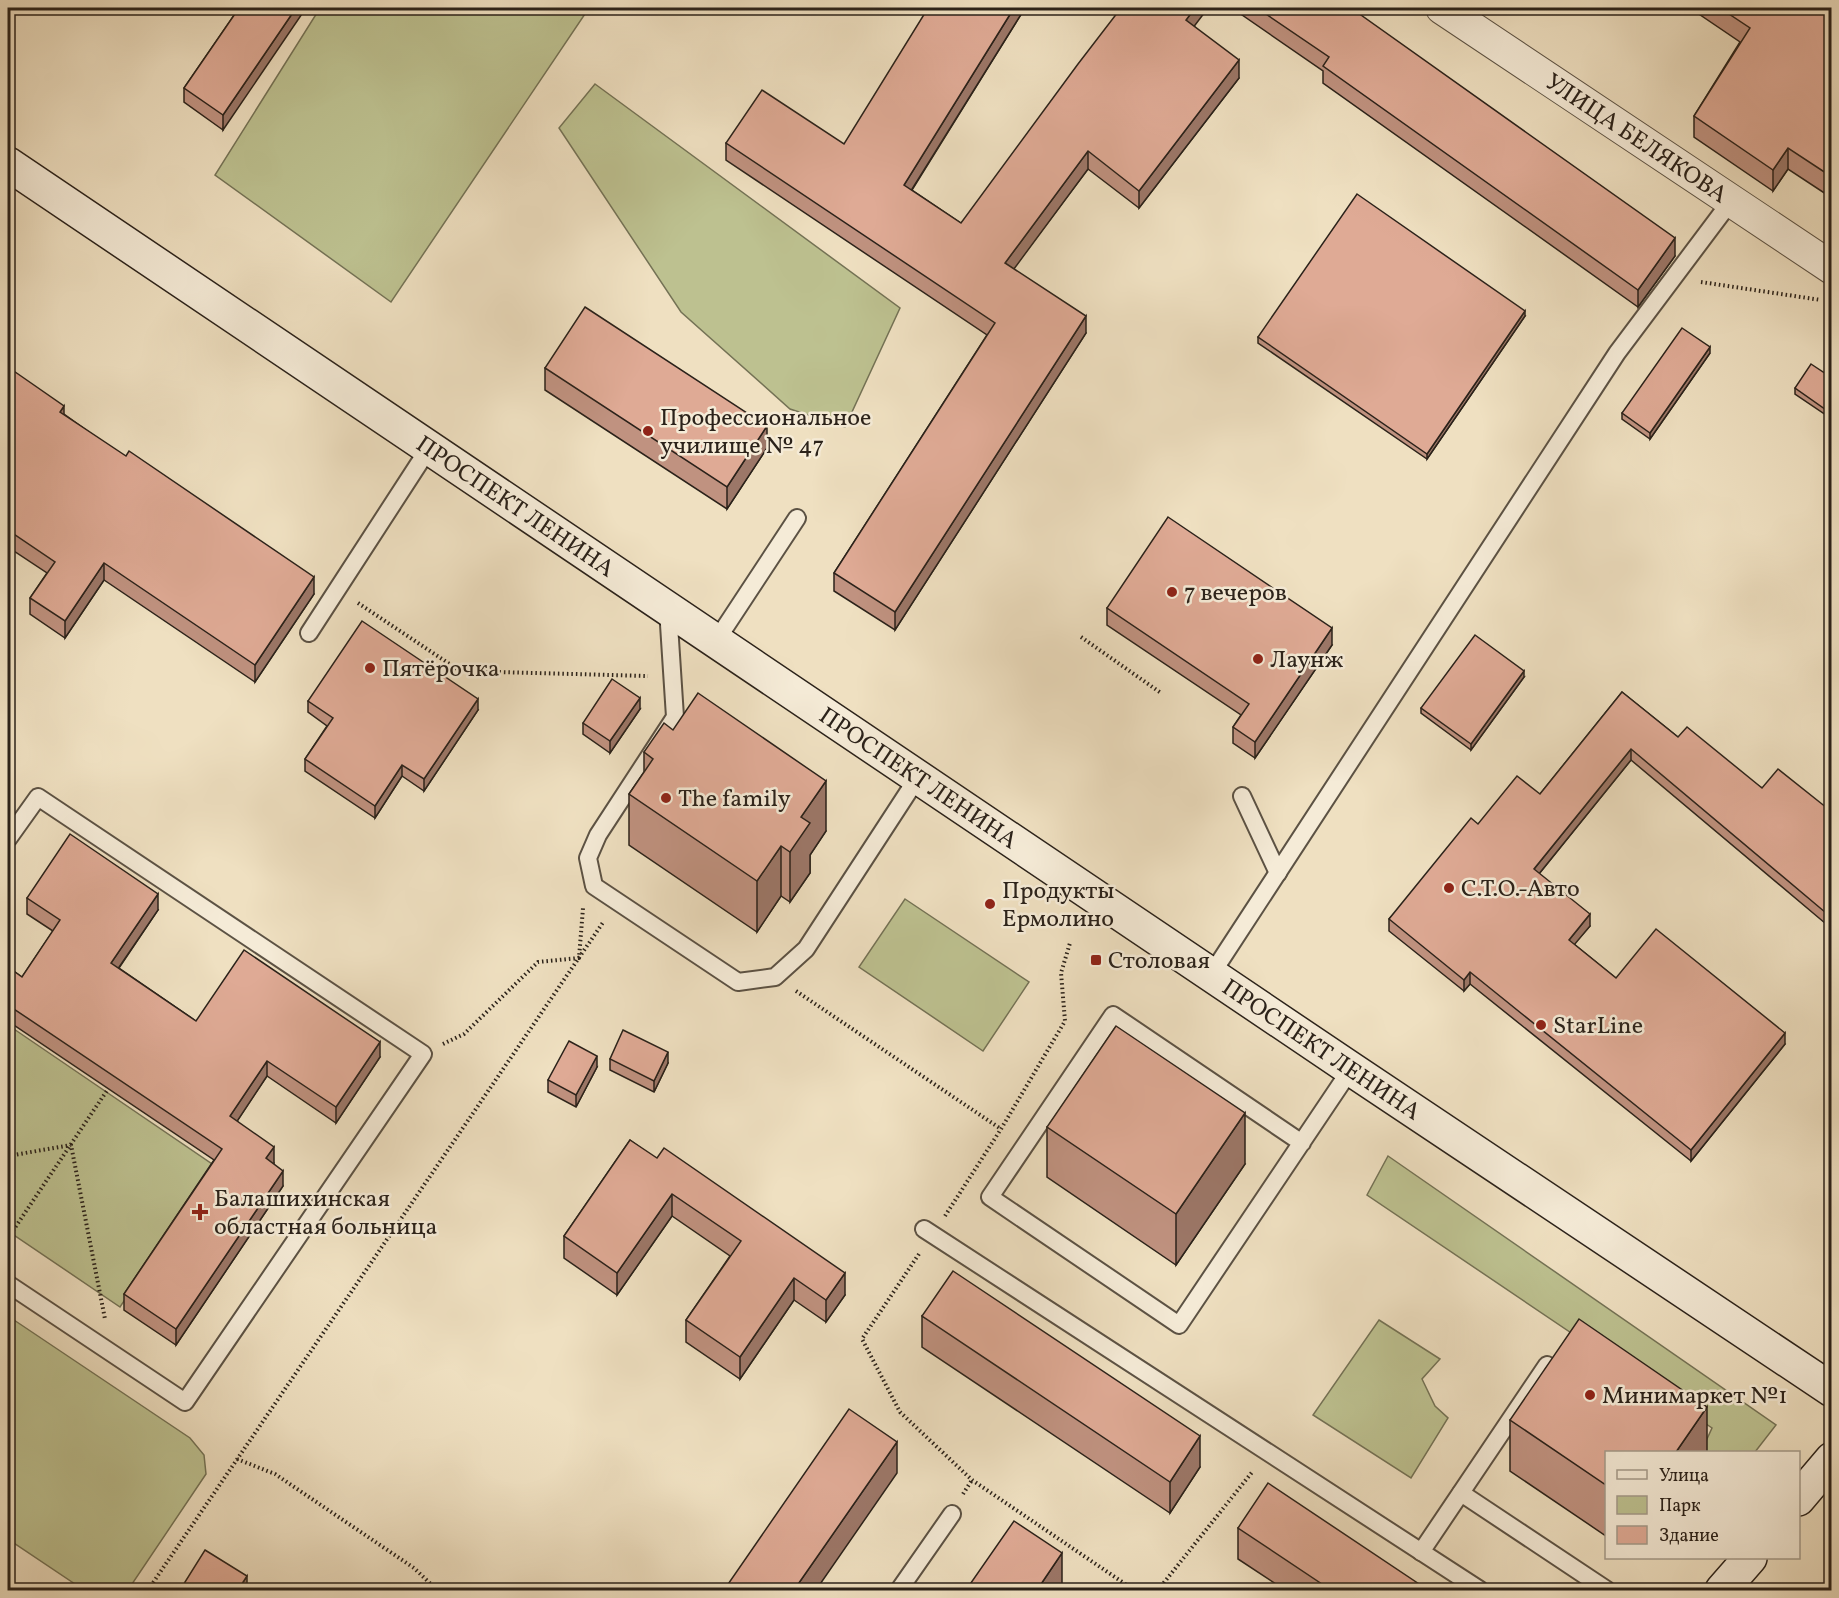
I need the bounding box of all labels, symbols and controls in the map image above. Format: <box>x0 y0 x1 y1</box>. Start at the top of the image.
street label: УЛИЦА БЕЛЯКОВА <box>1538 66 1734 213</box>
place label: Профессиональное училище № 47 <box>660 402 871 464</box>
marker: Профессиональное училище № 47 <box>641 424 655 438</box>
street label: ПРОСПЕКТ ЛЕНИНА <box>408 428 621 587</box>
place label: 7 вечеров <box>1184 577 1287 611</box>
marker: 7 вечеров <box>1165 585 1179 599</box>
place label: Лаунж <box>1270 644 1344 678</box>
marker: Лаунж <box>1251 652 1265 666</box>
place label: Пятёрочка <box>382 653 500 687</box>
marker: Пятёрочка <box>363 661 377 675</box>
street label: ПРОСПЕКТ ЛЕНИНА <box>811 700 1024 859</box>
place label: The family <box>678 783 791 817</box>
marker: The family <box>659 791 673 805</box>
place label: С.Т.О.-Авто <box>1461 873 1580 907</box>
place label: Продукты Ермолино <box>1002 875 1114 937</box>
marker: С.Т.О.-Авто <box>1442 881 1456 895</box>
marker: Продукты Ермолино <box>983 897 997 911</box>
place label: Столовая <box>1108 945 1210 979</box>
marker: Столовая <box>1089 953 1103 967</box>
street label: ПРОСПЕКТ ЛЕНИНА <box>1214 972 1427 1130</box>
place label: StarLine <box>1553 1010 1643 1044</box>
marker: StarLine <box>1534 1018 1548 1032</box>
place label: Балашихинская областная больница <box>214 1183 438 1245</box>
marker: Балашихинская областная больница <box>191 1203 209 1221</box>
place label: Минимаркет №1 <box>1602 1380 1787 1414</box>
marker: Минимаркет №1 <box>1583 1388 1597 1402</box>
legend <box>1605 1451 1800 1559</box>
text: Улица <box>1659 1464 1709 1489</box>
text: Парк <box>1659 1494 1701 1519</box>
text: Здание <box>1659 1524 1719 1549</box>

